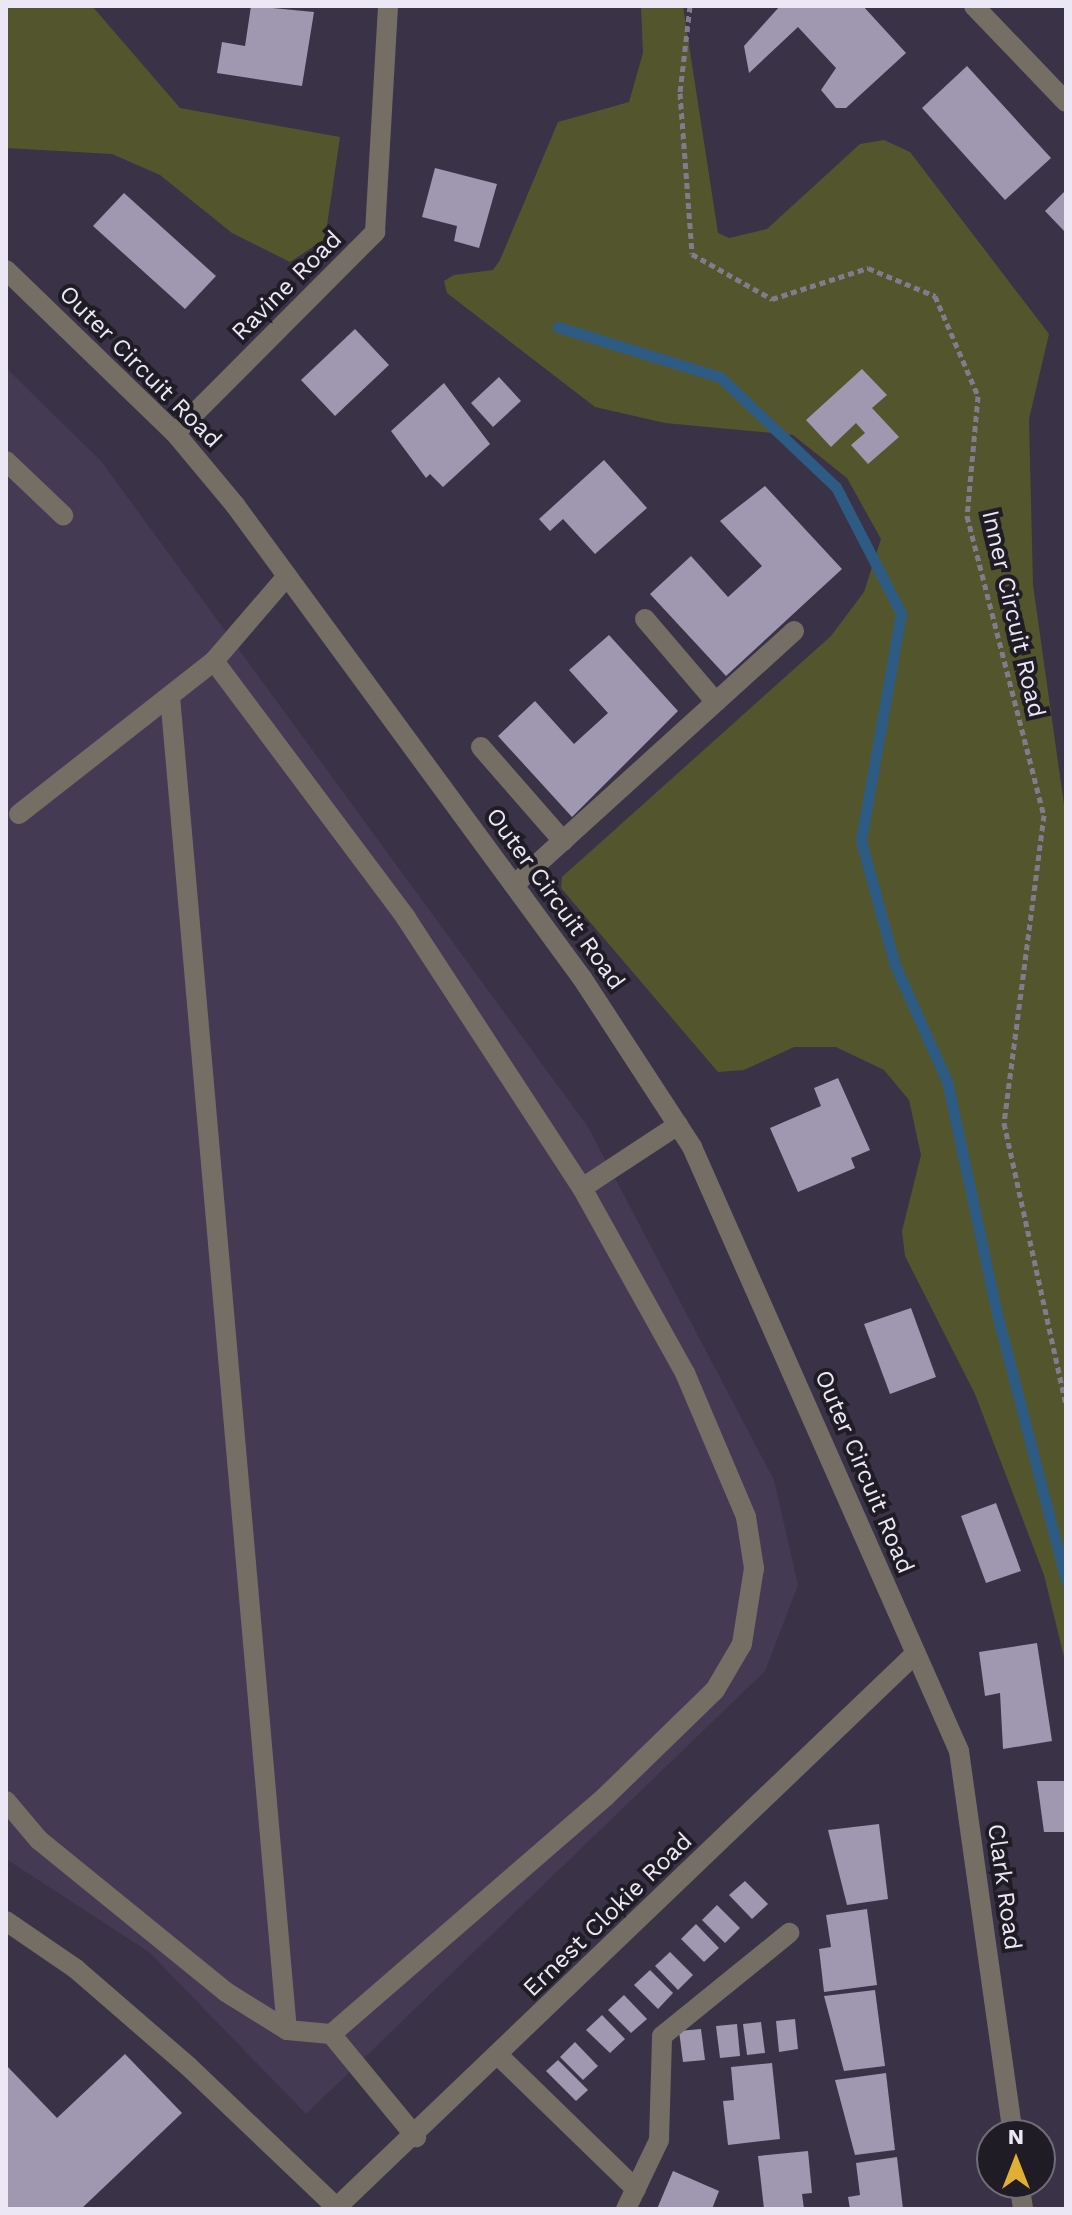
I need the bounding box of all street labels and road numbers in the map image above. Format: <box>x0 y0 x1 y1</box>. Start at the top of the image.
street label: Ravine Road <box>226 225 348 347</box>
street label: Outer Circuit Road <box>53 280 227 454</box>
street label: Inner Circuit Road <box>975 507 1051 721</box>
street label: Outer Circuit Road <box>479 802 631 996</box>
street label: Outer Circuit Road <box>808 1366 920 1578</box>
street label: Clark Road <box>981 1822 1027 1952</box>
street label: Ernest Clokie Road <box>518 1827 698 2003</box>

